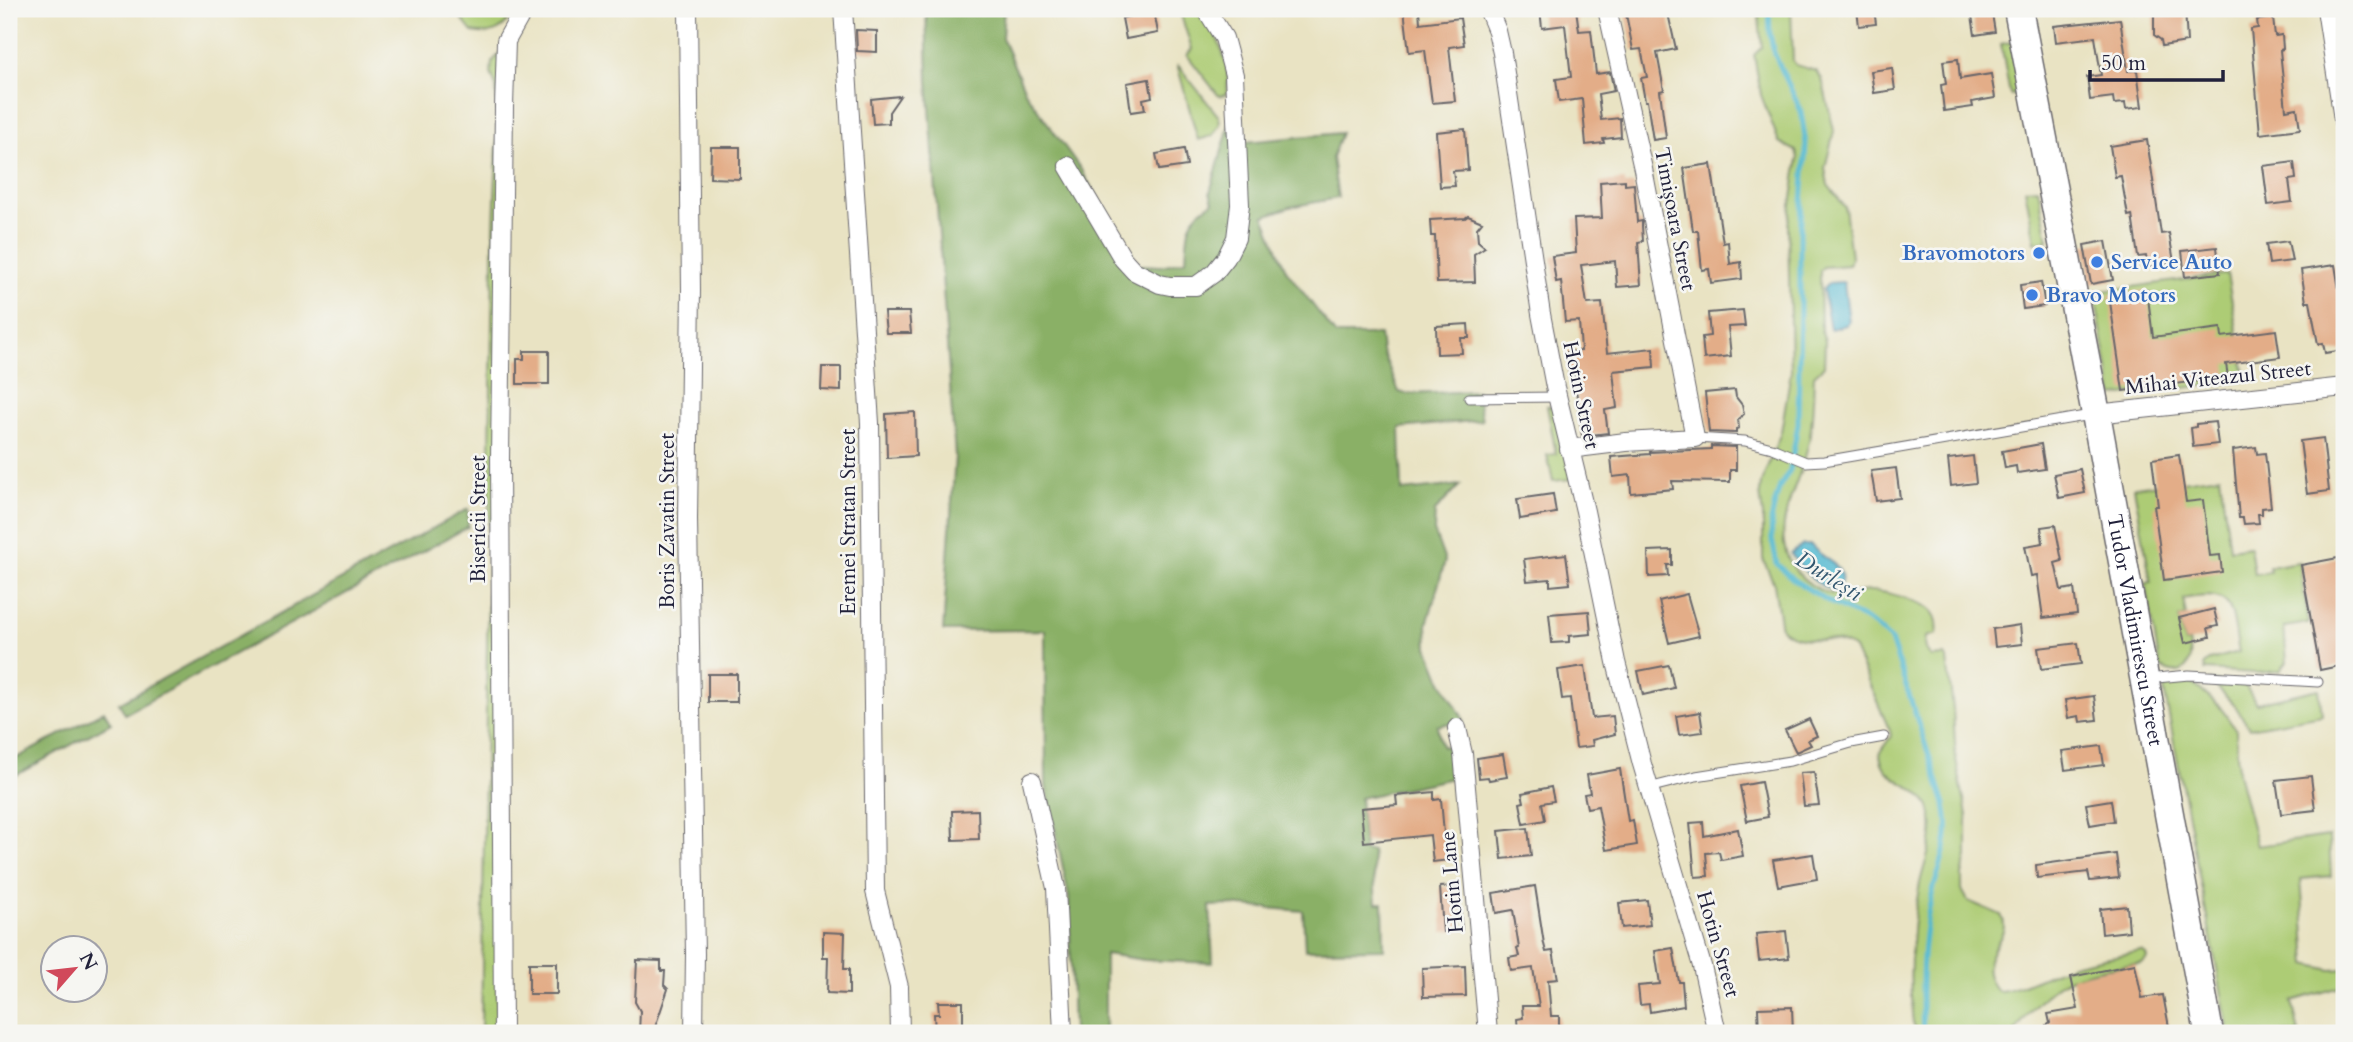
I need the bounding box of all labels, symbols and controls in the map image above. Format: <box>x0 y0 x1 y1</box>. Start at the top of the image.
scale bar <box>2090 38 2224 82</box>
text: 50 m <box>2101 49 2146 78</box>
street label: Timișoara Street <box>1647 145 1703 293</box>
place label: Bravomotors <box>1902 239 2025 268</box>
marker: Bravomotors <box>2031 245 2047 261</box>
place label: Service Auto <box>2111 248 2232 277</box>
marker: Service Auto <box>2089 254 2105 270</box>
place label: Bravo Motors <box>2046 281 2176 310</box>
marker: Bravo Motors <box>2024 287 2040 303</box>
street label: Hotin Street <box>1555 338 1607 452</box>
street label: Mihai Viteazul Street <box>2124 354 2313 402</box>
street label: Eremei Stratan Street <box>834 428 863 615</box>
street label: Boris Zavatin Street <box>653 433 682 609</box>
street label: Bisericii Street <box>464 455 493 583</box>
street label: Tudor Vladimirescu Street <box>2100 512 2171 749</box>
water label: Durlești <box>1790 543 1869 609</box>
street label: Hotin Lane <box>1433 830 1471 934</box>
street label: Hotin Street <box>1689 887 1747 1001</box>
north arrow <box>38 934 108 1004</box>
text: N <box>73 948 104 975</box>

